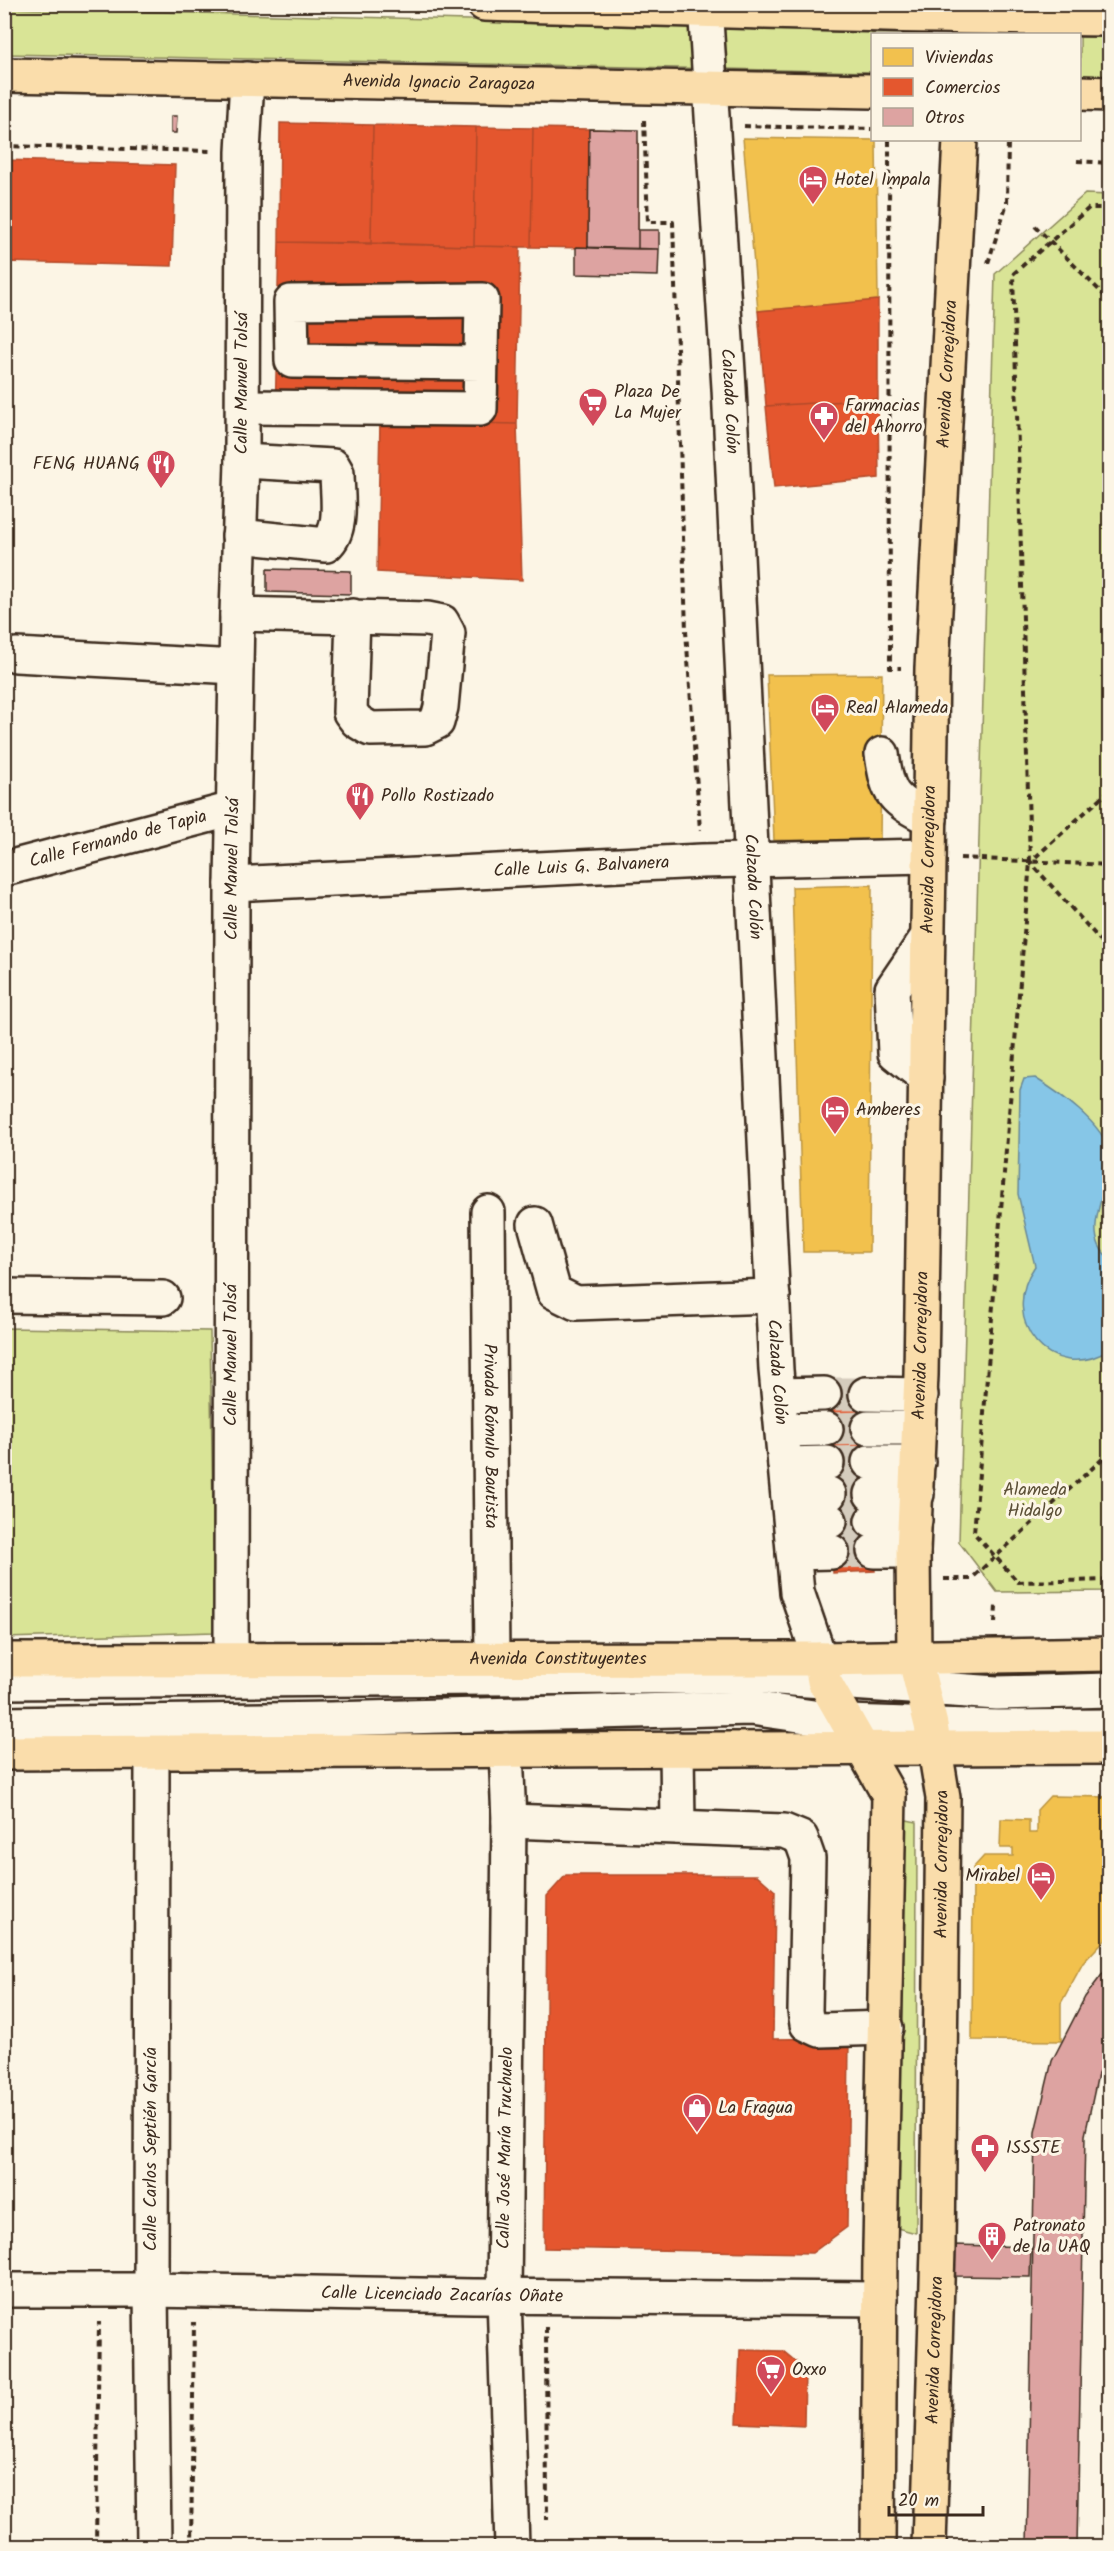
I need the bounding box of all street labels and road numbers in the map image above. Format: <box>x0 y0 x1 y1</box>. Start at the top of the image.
street label: Avenida Ignacio Zaragoza <box>343 67 535 99</box>
street label: Avenida Corregidora <box>929 299 966 449</box>
street label: Calle Manuel Tolsá <box>228 310 257 454</box>
street label: Calzada Colón <box>712 348 747 455</box>
street label: Avenida Corregidora <box>913 785 945 934</box>
street label: Calle Manuel Tolsá <box>217 796 248 940</box>
street label: Calle Fernando de Tapia <box>26 802 210 876</box>
street label: Calzada Colón <box>736 833 770 940</box>
street label: Calle Luis G. Balvanera <box>493 848 670 886</box>
street label: Avenida Corregidora <box>904 1271 937 1420</box>
street label: Calle Manuel Tolsá <box>217 1282 246 1426</box>
street label: Calzada Colón <box>759 1319 796 1426</box>
street label: Privada Rómulo Bautista <box>475 1343 505 1529</box>
street label: Avenida Constituyentes <box>469 1645 647 1674</box>
street label: Avenida Corregidora <box>927 1788 958 1939</box>
street label: Calle Carlos Septién García <box>137 2047 166 2251</box>
street label: Calle José María Truchuelo <box>490 2047 522 2249</box>
street label: Avenida Corregidora <box>918 2275 952 2425</box>
street label: Calle Licenciado Zacarías Oñate <box>321 2279 563 2311</box>

